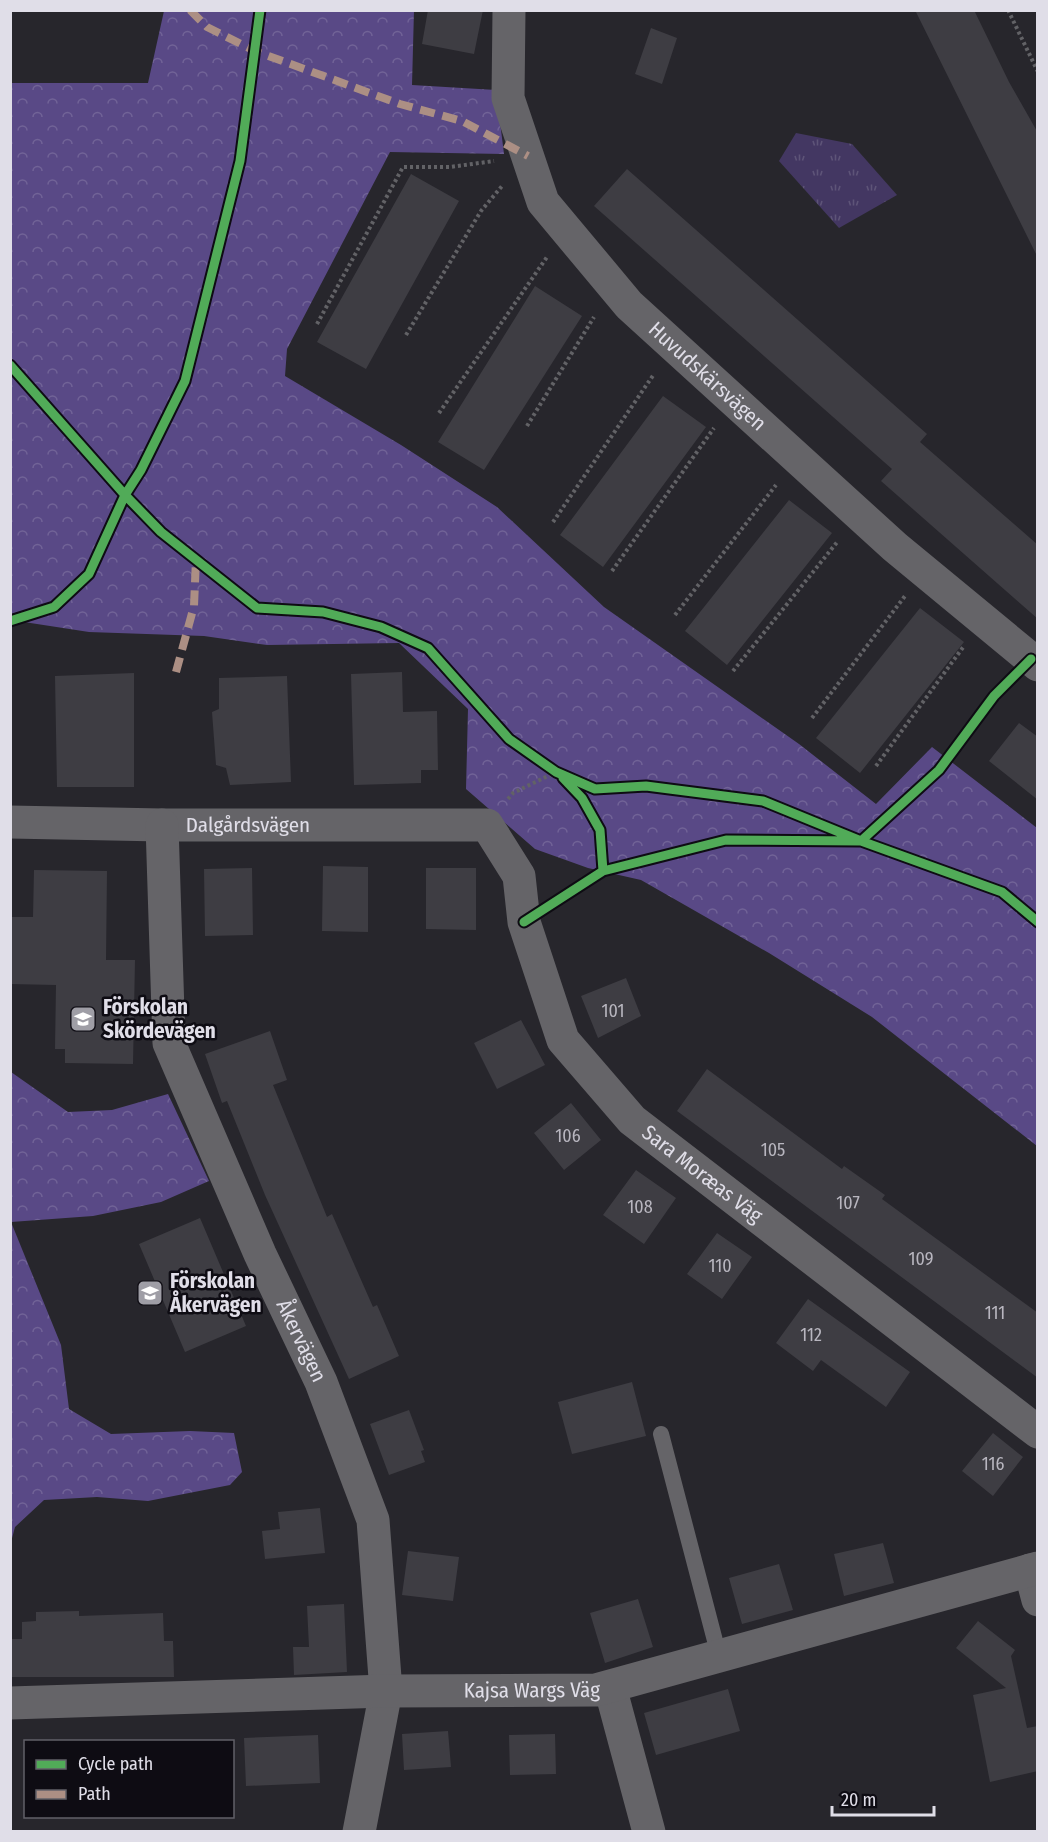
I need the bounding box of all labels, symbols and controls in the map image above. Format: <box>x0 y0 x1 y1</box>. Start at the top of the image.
street label: Huvudskärsvägen <box>643 316 772 436</box>
street label: Dalgårdsvägen <box>186 812 310 838</box>
place label: Förskolan Skördevägen <box>103 994 216 1044</box>
house number: 101 <box>602 1000 624 1022</box>
school or university icon: Förskolan Skördevägen <box>68 1004 98 1034</box>
street label: Sara Moræas Väg <box>637 1119 768 1229</box>
house number: 106 <box>555 1125 581 1147</box>
house number: 105 <box>761 1139 785 1161</box>
house number: 107 <box>836 1192 860 1214</box>
house number: 108 <box>627 1196 653 1218</box>
house number: 109 <box>908 1248 934 1270</box>
house number: 110 <box>708 1255 732 1277</box>
place label: Förskolan Åkervägen <box>169 1268 261 1318</box>
school or university icon: Förskolan Åkervägen <box>135 1278 165 1308</box>
street label: Åkervägen <box>271 1295 332 1386</box>
house number: 111 <box>985 1302 1005 1324</box>
house number: 112 <box>800 1324 822 1346</box>
house number: 116 <box>982 1453 1004 1475</box>
street label: Kajsa Wargs Väg <box>464 1677 600 1704</box>
legend <box>24 1740 234 1818</box>
text: Cycle path <box>78 1753 153 1775</box>
scale bar <box>832 1779 934 1817</box>
text: Path <box>78 1783 111 1805</box>
text: 20 m <box>841 1789 876 1811</box>

